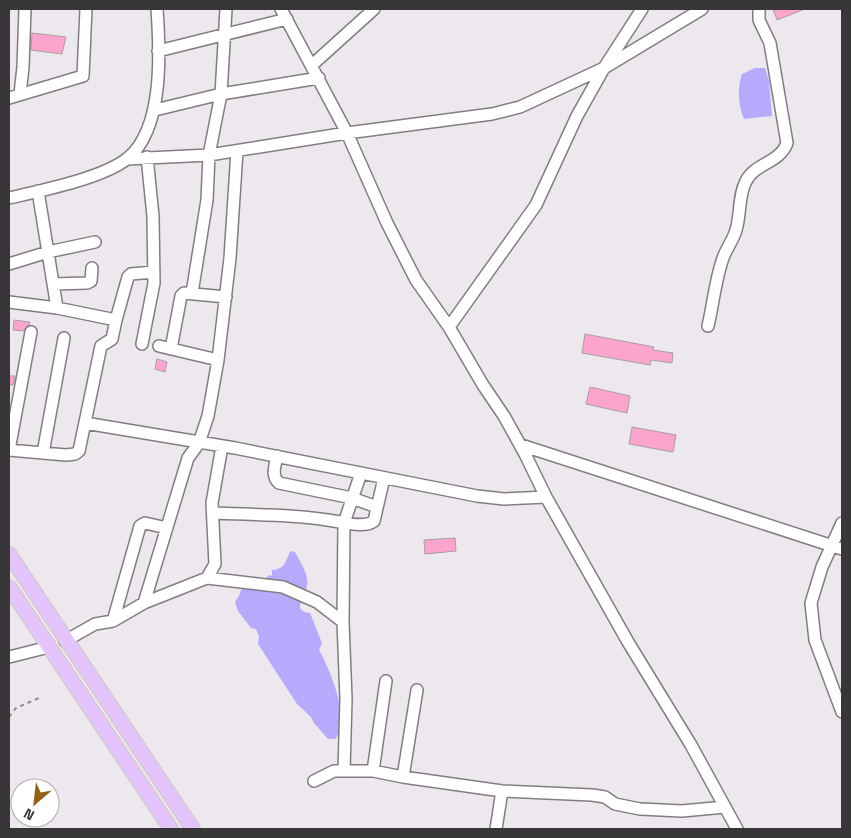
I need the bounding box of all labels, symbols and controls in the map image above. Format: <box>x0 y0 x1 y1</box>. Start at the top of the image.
north arrow <box>10 778 60 828</box>
text: N <box>21 804 37 825</box>

